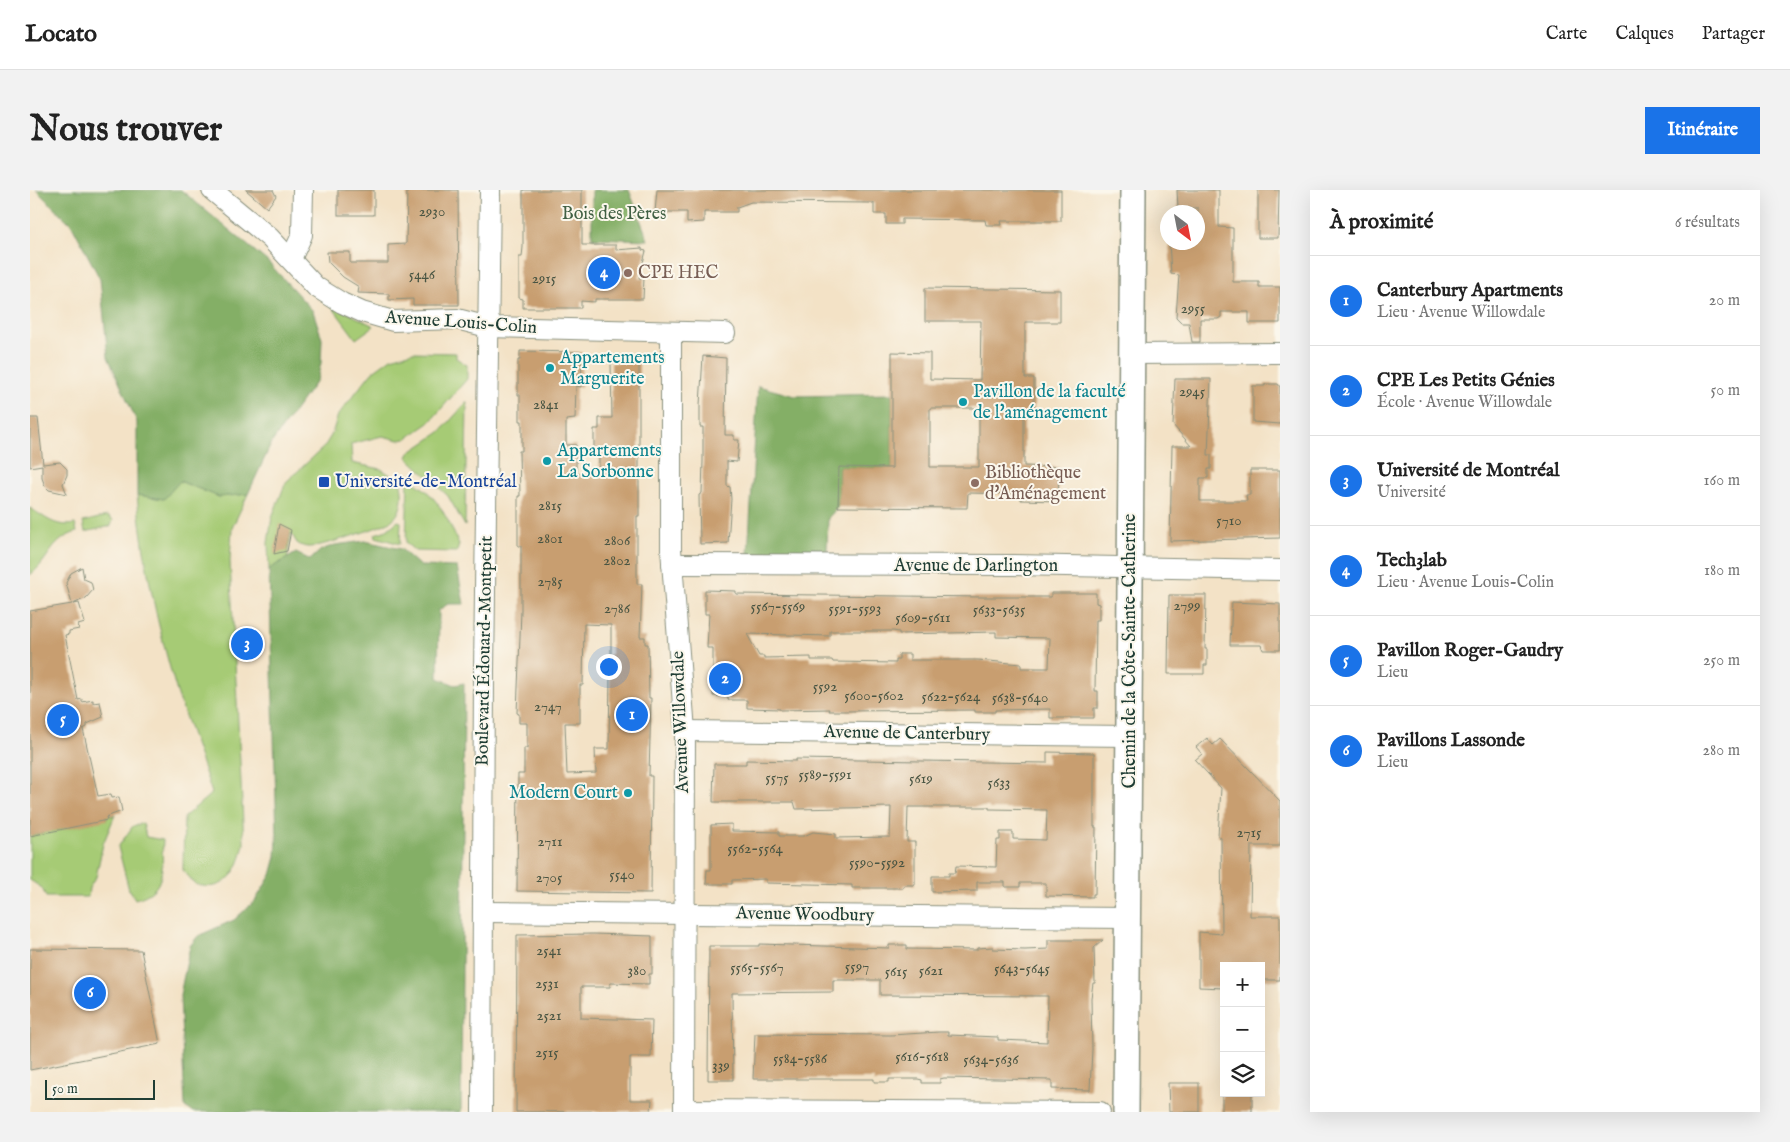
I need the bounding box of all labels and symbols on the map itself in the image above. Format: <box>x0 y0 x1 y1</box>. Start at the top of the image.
house number: 2930 <box>419 202 445 221</box>
park label: Bois des Pères <box>562 203 666 226</box>
north arrow <box>1160 205 1205 250</box>
pin: 4 <box>588 254 620 292</box>
place label: CPE HEC <box>638 262 719 285</box>
house number: 5446 <box>409 265 436 284</box>
marker: CPE HEC <box>622 267 634 279</box>
house number: 2915 <box>532 269 557 288</box>
house number: 2955 <box>1181 299 1206 318</box>
street label: Avenue Louis-Colin <box>383 306 538 340</box>
place label: Appartements Marguerite <box>559 347 665 391</box>
marker: Appartements Marguerite <box>544 362 556 374</box>
place label: Pavillon de la faculté de l'aménagement <box>973 381 1126 425</box>
house number: 2945 <box>1179 382 1206 401</box>
house number: 2841 <box>533 395 559 414</box>
marker: Pavillon de la faculté de l'aménagement <box>957 396 969 408</box>
place label: Appartements La Sorbonne <box>556 440 662 484</box>
marker: Appartements La Sorbonne <box>541 455 553 467</box>
place label: Bibliothèque d'Aménagement <box>985 462 1106 506</box>
place label: Université-de-Montréal <box>335 471 517 494</box>
marker: Université-de-Montréal <box>317 475 331 489</box>
marker: Bibliothèque d'Aménagement <box>969 477 981 489</box>
house number: 2815 <box>538 496 563 515</box>
house number: 5710 <box>1216 511 1242 530</box>
street label: Chemin de la Côte-Sainte-Catherine <box>1119 514 1142 788</box>
house number: 2801 <box>537 529 563 548</box>
house number: 2806 <box>604 531 631 550</box>
street label: Boulevard Édouard-Montpetit <box>469 536 499 766</box>
house number: 2802 <box>603 551 631 570</box>
street label: Avenue de Darlington <box>893 555 1058 578</box>
house number: 2785 <box>537 572 563 591</box>
house number: 2799 <box>1174 596 1200 615</box>
house number: 5567-5569 <box>751 597 805 616</box>
house number: 2786 <box>604 599 631 618</box>
house number: 5591-5593 <box>829 599 881 618</box>
house number: 5633-5635 <box>973 600 1026 619</box>
house number: 5609-5611 <box>895 608 951 627</box>
pin: 3 <box>231 625 263 663</box>
street label: Avenue Willowdale <box>667 650 695 795</box>
your location <box>596 654 622 680</box>
pin: 2 <box>709 660 741 698</box>
house number: 5592 <box>813 677 837 696</box>
house number: 5600-5602 <box>844 686 904 705</box>
house number: 5622-5624 <box>922 687 981 706</box>
house number: 5638-5640 <box>992 688 1048 707</box>
pin: 1 <box>616 696 648 734</box>
house number: 2747 <box>534 697 562 716</box>
pin: 5 <box>47 701 79 739</box>
street label: Avenue de Canterbury <box>823 721 990 747</box>
house number: 5589-5591 <box>798 765 852 784</box>
house number: 5575 <box>765 768 789 787</box>
house number: 5619 <box>909 769 933 788</box>
house number: 5633 <box>988 773 1010 792</box>
place label: Modern Court <box>509 782 618 805</box>
marker: Modern Court <box>622 787 634 799</box>
house number: 2715 <box>1237 823 1262 842</box>
house number: 2711 <box>537 832 563 851</box>
house number: 5562-5564 <box>727 839 783 858</box>
house number: 5590-5592 <box>849 853 905 872</box>
house number: 5540 <box>609 865 635 884</box>
house number: 2705 <box>536 868 563 887</box>
street label: Avenue Woodbury <box>735 902 875 928</box>
house number: 2541 <box>536 941 562 960</box>
house number: 5597 <box>845 957 869 976</box>
house number: 5565-5567 <box>730 958 784 977</box>
house number: 5643-5645 <box>994 959 1051 978</box>
house number: 380 <box>628 961 646 980</box>
house number: 5621 <box>919 961 943 980</box>
house number: 5615 <box>885 962 908 981</box>
pin: 6 <box>74 974 106 1012</box>
house number: 2531 <box>535 974 559 993</box>
house number: 2521 <box>536 1006 562 1025</box>
house number: 2515 <box>535 1043 559 1062</box>
house number: 5616-5618 <box>895 1047 949 1066</box>
house number: 5584-5586 <box>773 1049 828 1068</box>
house number: 5634-5636 <box>963 1050 1019 1069</box>
house number: 339 <box>712 1056 730 1075</box>
scale bar <box>45 1077 155 1100</box>

